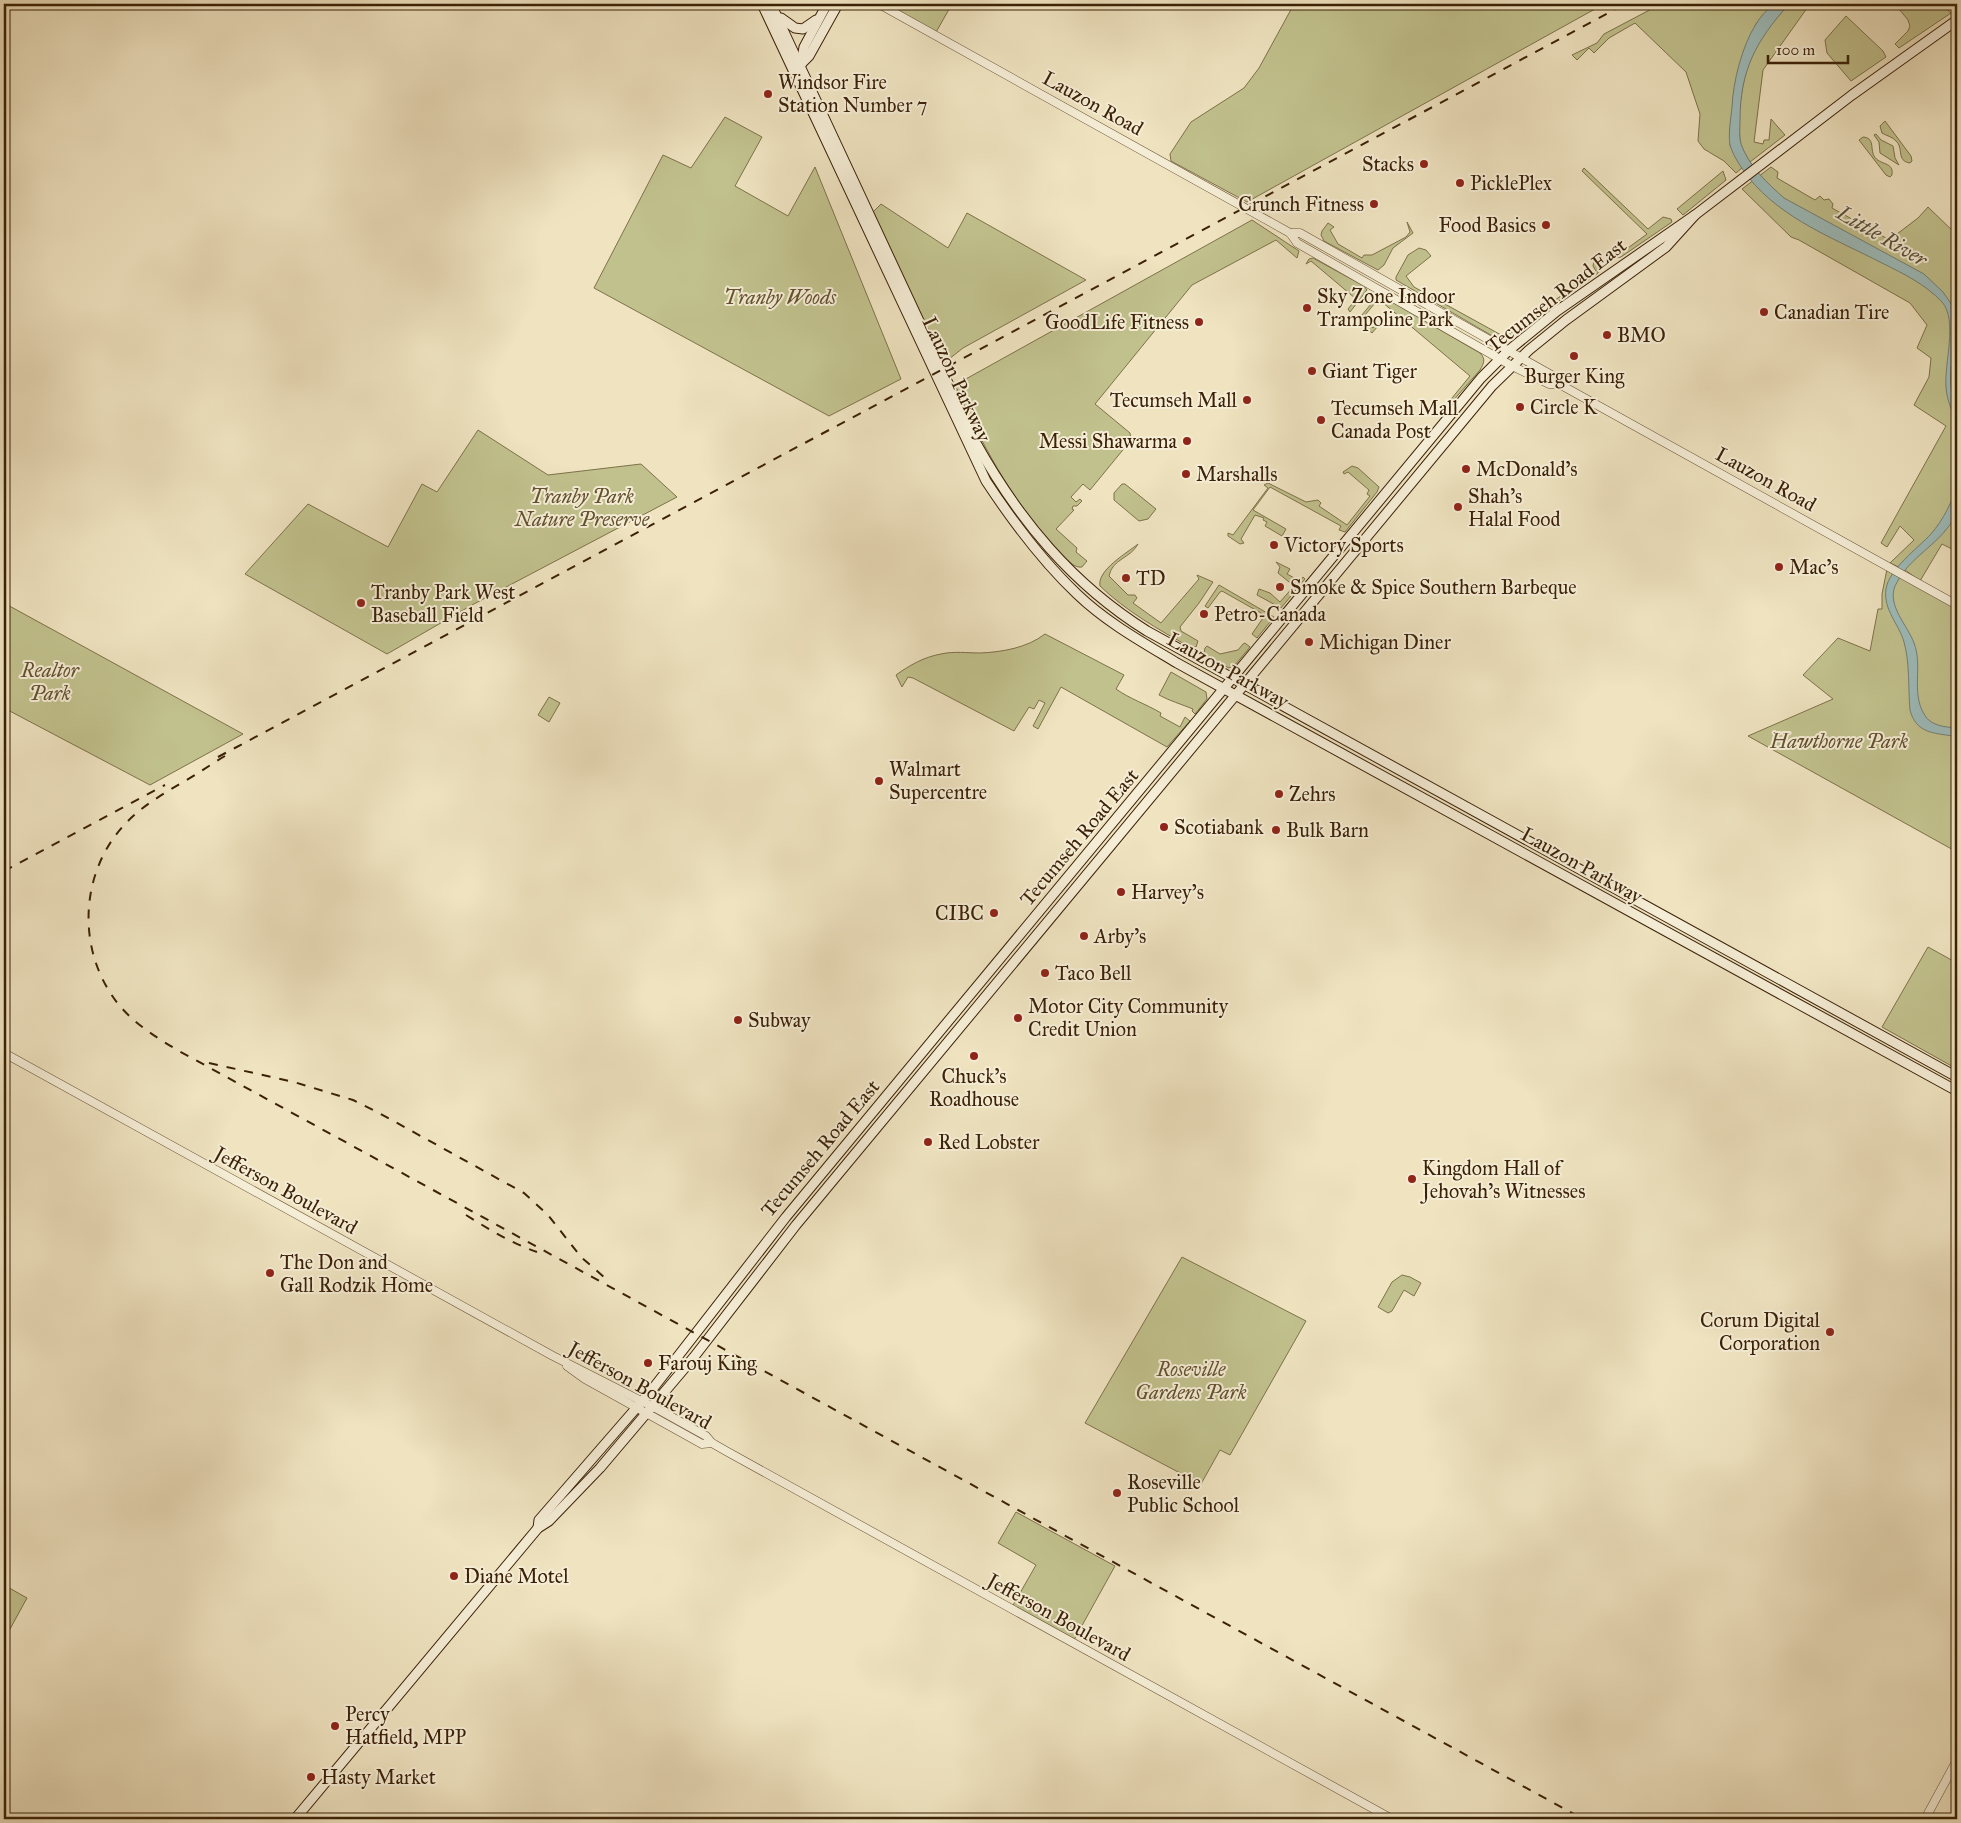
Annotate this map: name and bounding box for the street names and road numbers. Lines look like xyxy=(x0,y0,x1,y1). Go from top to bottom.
street label: Lauzon Road xyxy=(1039,66,1147,140)
street label: Tecumseh Road East xyxy=(1481,233,1631,357)
street label: Lauzon Parkway xyxy=(918,313,997,446)
street label: Lauzon Road xyxy=(1712,442,1820,516)
street label: Lauzon Parkway xyxy=(1163,627,1294,714)
street label: Tecumseh Road East xyxy=(1015,764,1143,910)
street label: Lauzon Parkway xyxy=(1517,822,1648,909)
street label: Tecumseh Road East xyxy=(756,1075,884,1221)
street label: Jefferson Boulevard xyxy=(208,1140,362,1240)
street label: Jefferson Boulevard xyxy=(562,1335,716,1435)
street label: Jefferson Boulevard xyxy=(981,1567,1135,1667)

